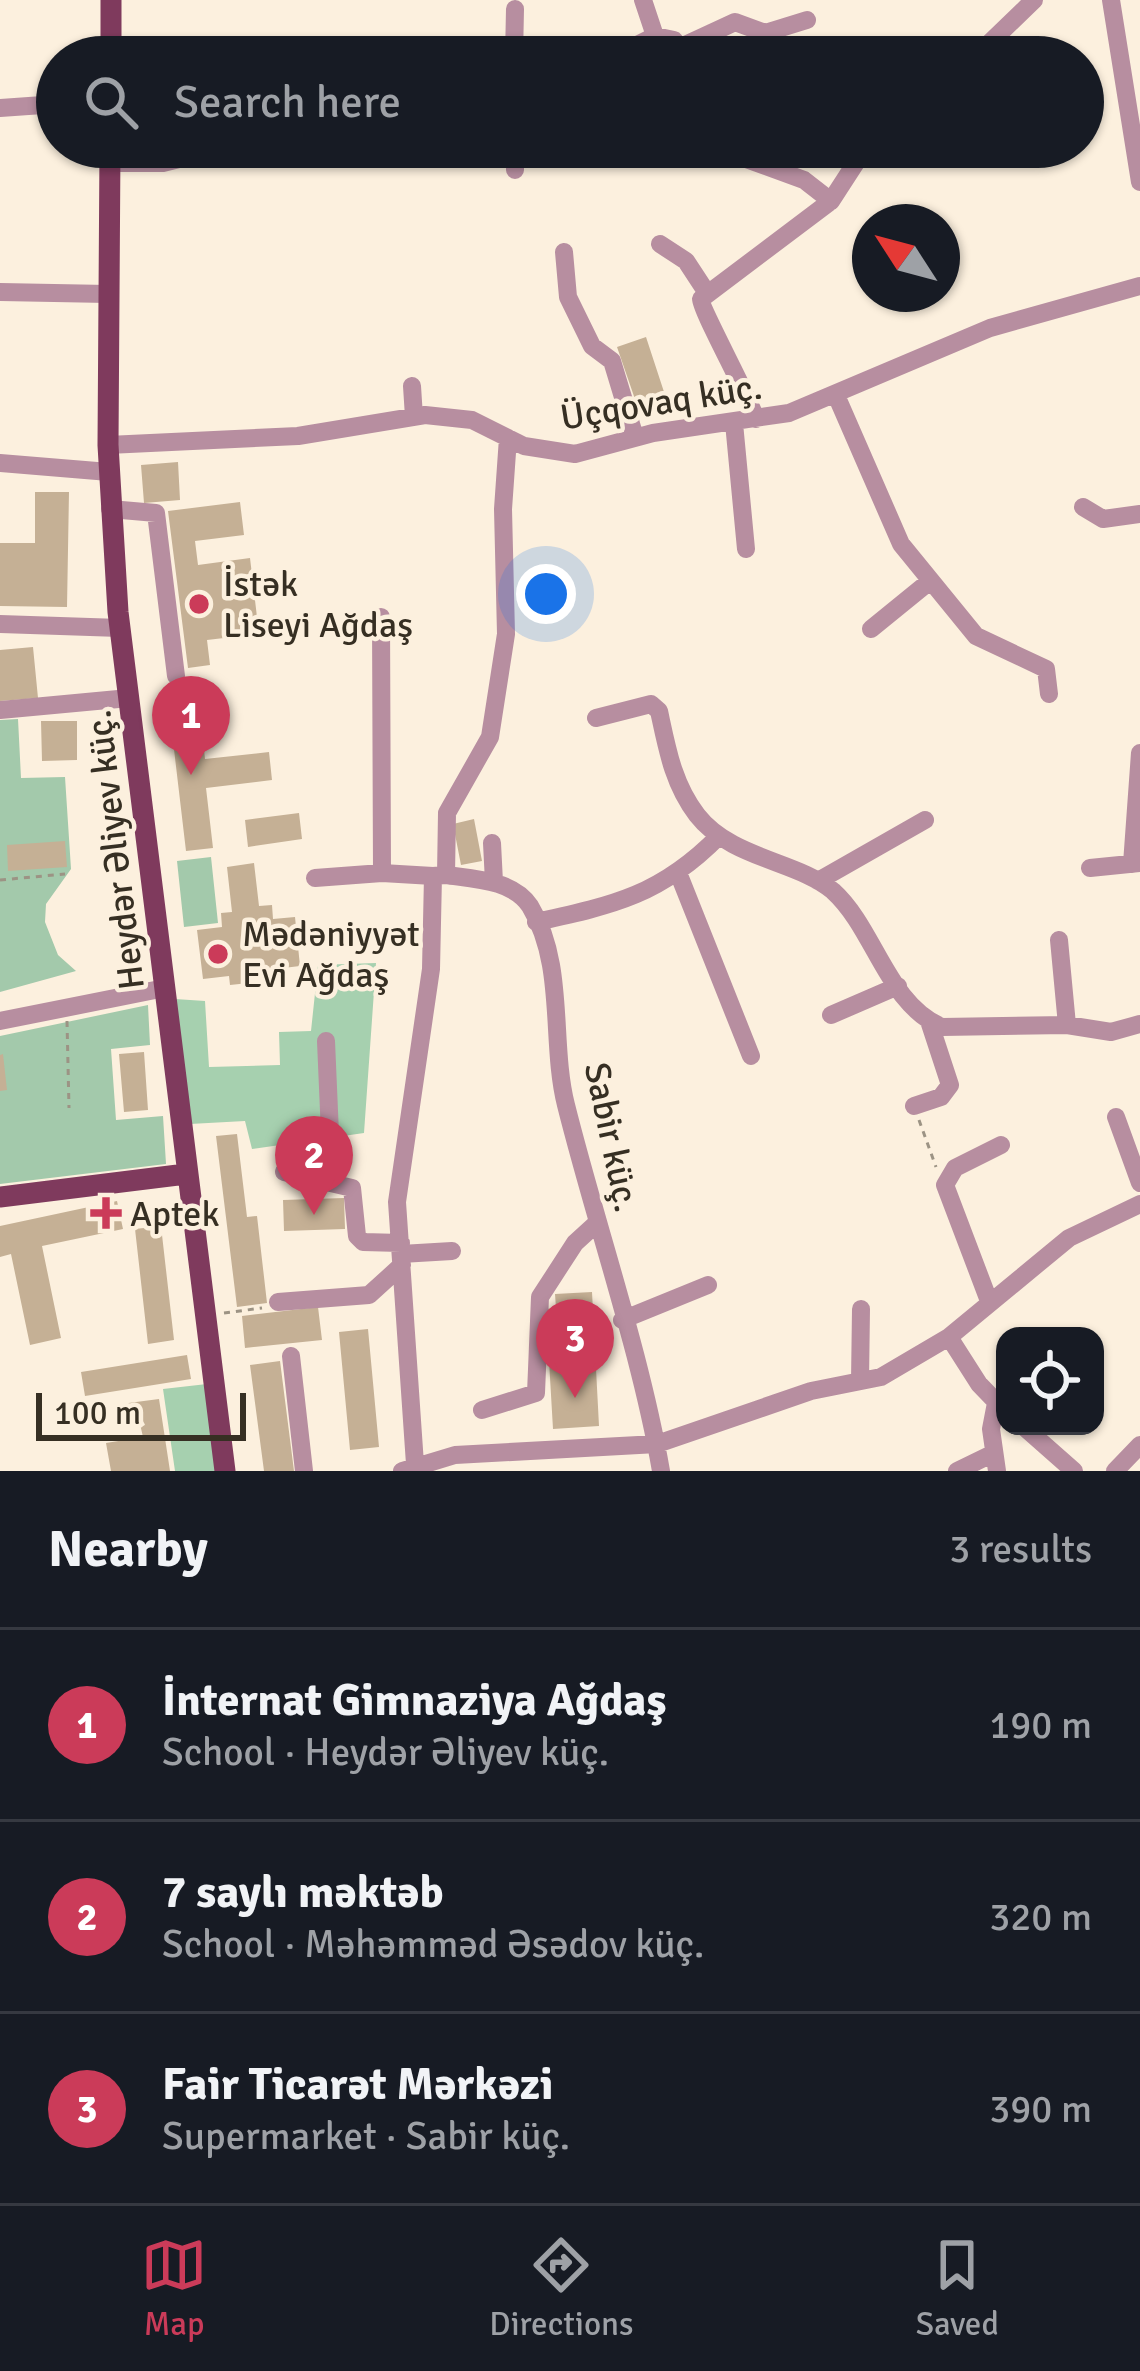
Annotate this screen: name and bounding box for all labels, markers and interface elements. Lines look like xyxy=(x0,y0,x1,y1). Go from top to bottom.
search box xyxy=(36,36,1104,168)
icon: search xyxy=(78,69,144,135)
text: Search here xyxy=(174,75,401,130)
north arrow xyxy=(852,204,960,312)
street label: Üçqovaq küç. xyxy=(557,364,765,441)
place label: İstək Liseyi Ağdaş xyxy=(223,562,413,648)
your location xyxy=(516,564,576,624)
marker: İstək Liseyi Ağdaş xyxy=(186,591,212,617)
pin: 1 xyxy=(152,676,230,775)
street label: Heydər Əliyev küç. xyxy=(76,708,155,992)
place label: Mədəniyyət Evi Ağdaş xyxy=(242,912,420,998)
marker: Mədəniyyət Evi Ağdaş xyxy=(205,941,231,967)
street label: Sabir küç. xyxy=(574,1058,649,1216)
pin: 2 xyxy=(275,1116,353,1215)
place label: Aptek xyxy=(130,1192,219,1237)
marker: Aptek xyxy=(93,1200,119,1226)
pin: 3 xyxy=(536,1299,614,1398)
map controls xyxy=(996,1327,1104,1435)
button: locate xyxy=(996,1327,1104,1435)
scale bar xyxy=(36,1387,246,1440)
text: 100 m xyxy=(54,1393,141,1434)
text: Nearby xyxy=(48,1518,208,1581)
text: 3 results xyxy=(949,1525,1092,1573)
text: İnternat Gimnaziya Ağdaş xyxy=(162,1673,666,1728)
text: 1 xyxy=(76,1701,98,1749)
text: 190 m xyxy=(989,1701,1092,1749)
text: School · Heydər Əliyev küç. xyxy=(162,1728,609,1776)
text: 7 saylı məktəb xyxy=(162,1865,443,1920)
text: 2 xyxy=(76,1893,98,1941)
text: 320 m xyxy=(989,1893,1092,1941)
text: School · Məhəmməd Əsədov küç. xyxy=(162,1920,704,1968)
text: Fair Ticarət Mərkəzi xyxy=(162,2057,553,2112)
text: 3 xyxy=(76,2085,98,2133)
text: 390 m xyxy=(989,2085,1092,2133)
text: Supermarket · Sabir küç. xyxy=(162,2112,570,2160)
tab: Map xyxy=(141,2232,207,2345)
tab: Directions xyxy=(489,2232,634,2345)
tab: Saved xyxy=(916,2232,999,2345)

